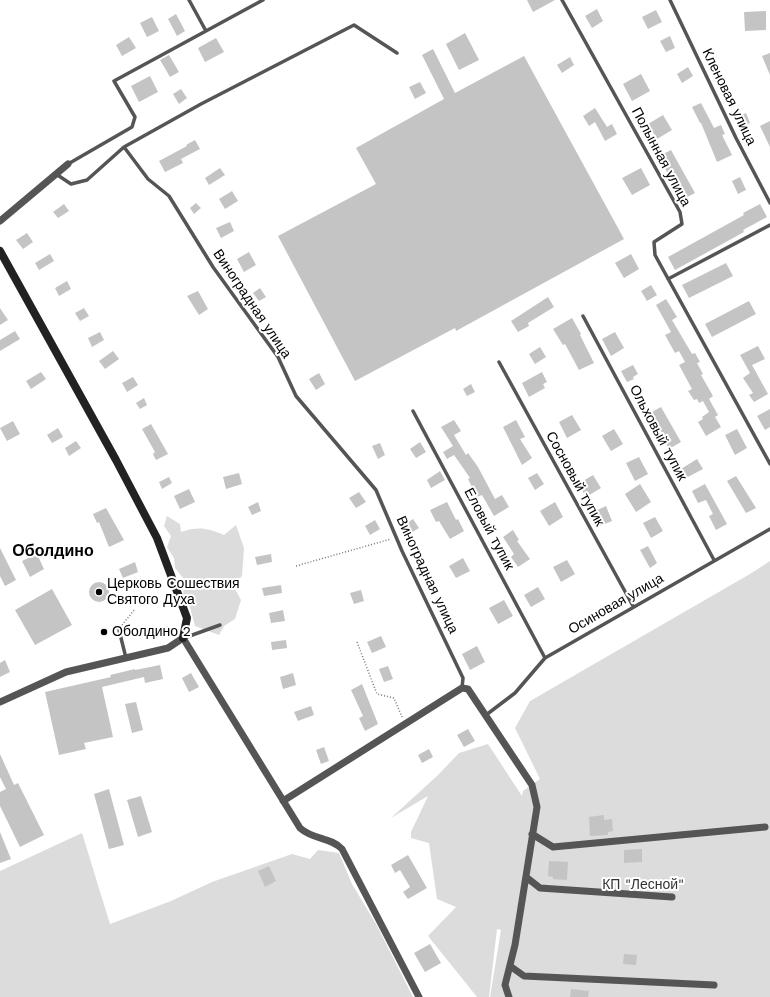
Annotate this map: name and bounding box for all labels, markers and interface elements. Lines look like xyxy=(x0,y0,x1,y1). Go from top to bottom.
street label: Кленовая улица xyxy=(698,46,760,148)
street label: Полынная улица xyxy=(628,105,694,209)
street label: Виноградная улица xyxy=(209,246,295,362)
street label: Ольховый тупик xyxy=(626,382,690,484)
street label: Сосновый тупик xyxy=(542,429,608,529)
street label: Еловый тупик xyxy=(460,485,518,573)
street label: Виноградная улица xyxy=(392,513,462,637)
district label: Оболдино xyxy=(12,541,94,561)
street label: Осиновая улица xyxy=(565,570,667,638)
place label: Церковь Сошествия Святого Духа xyxy=(107,576,240,608)
marker: Церковь Сошествия Святого Духа xyxy=(94,587,104,597)
place label: Оболдино 2 xyxy=(112,624,191,640)
marker: Оболдино 2 xyxy=(99,627,109,637)
park label: КП "Лесной" xyxy=(602,877,684,893)

